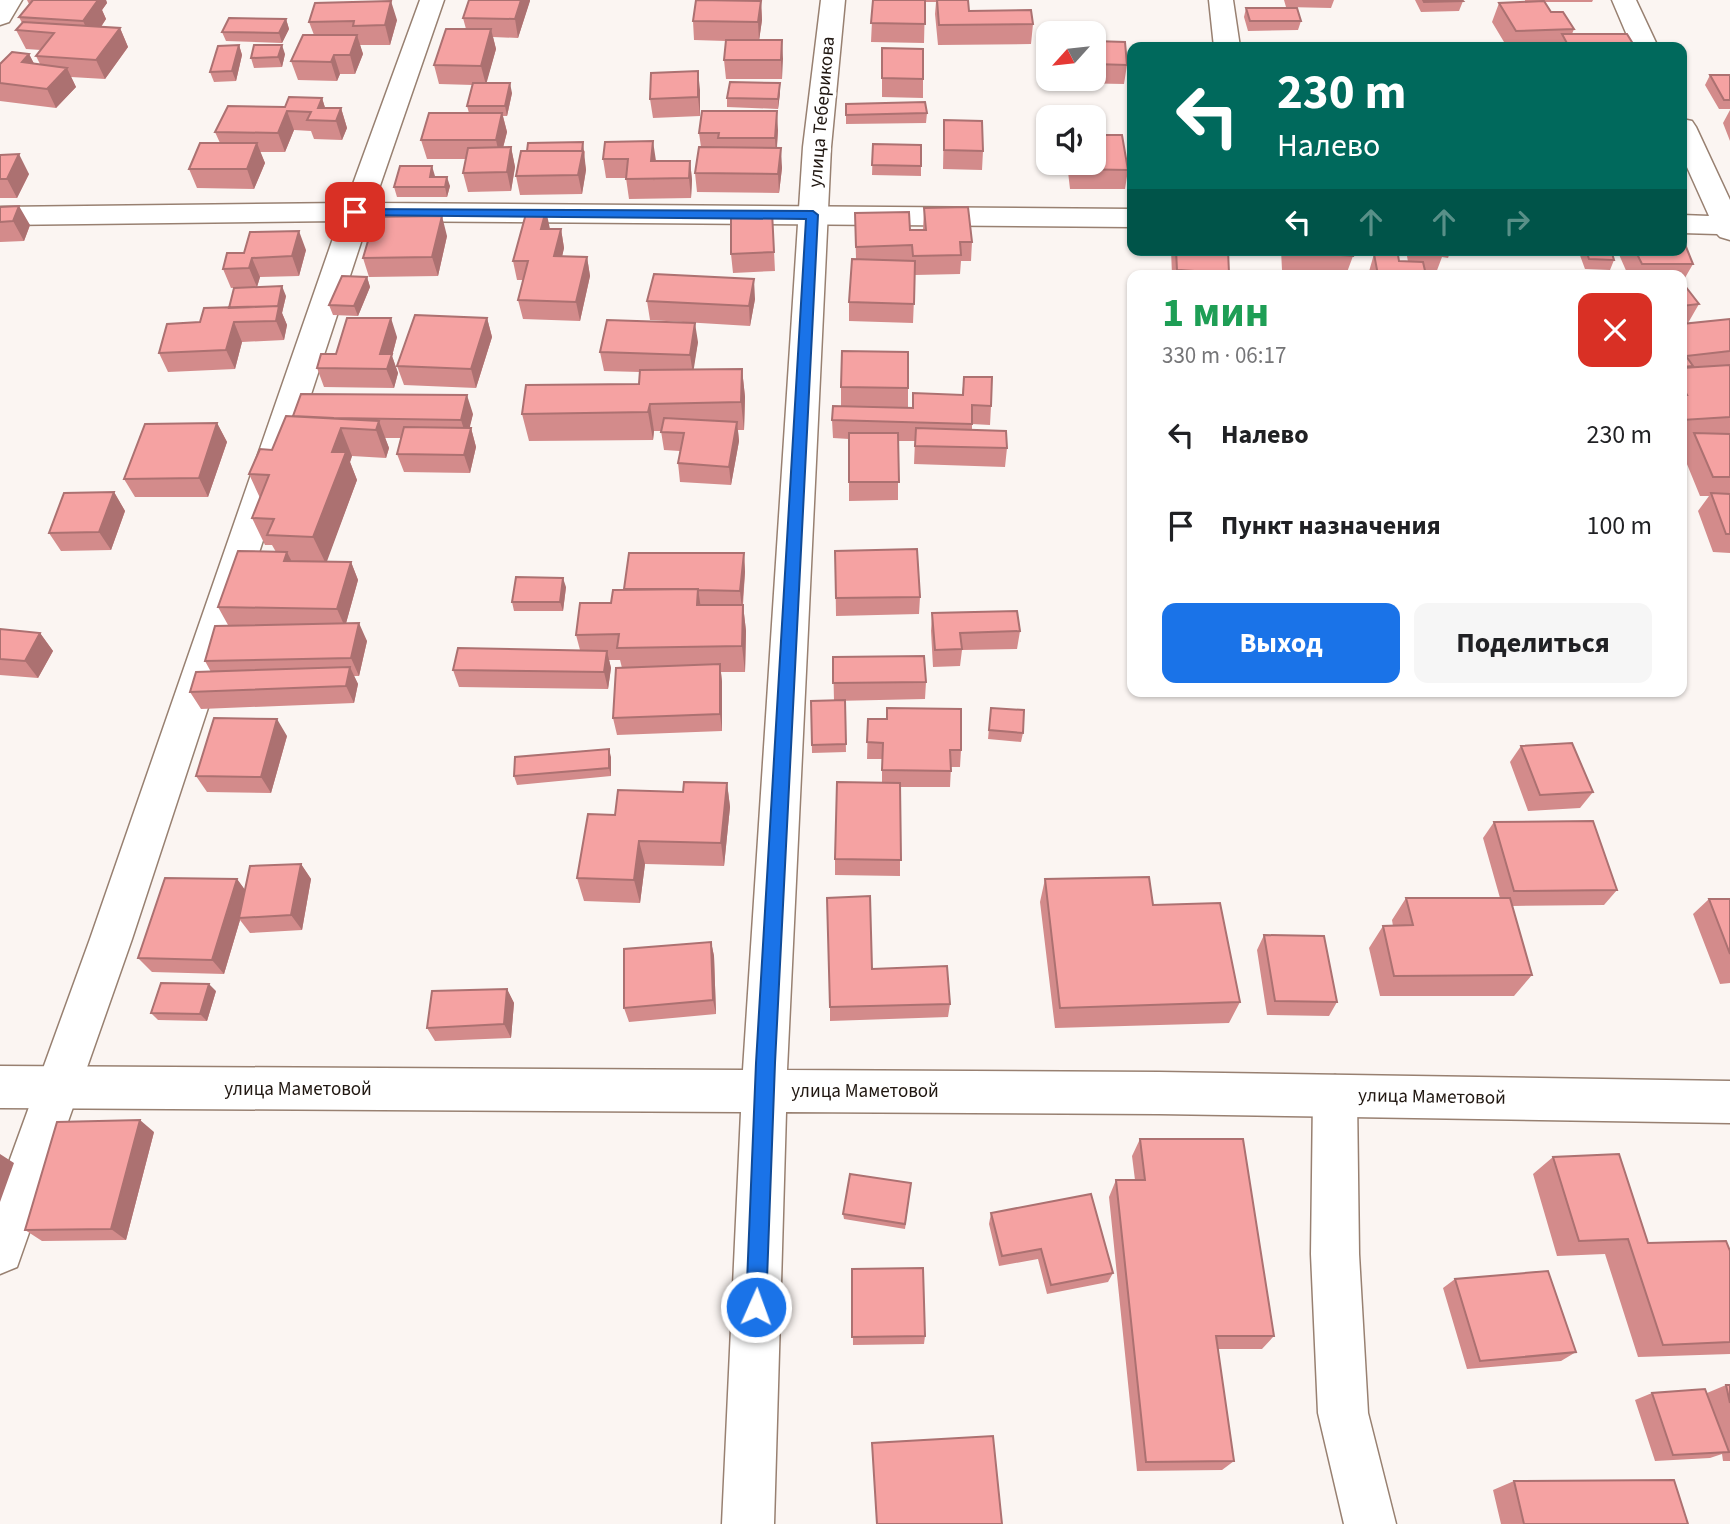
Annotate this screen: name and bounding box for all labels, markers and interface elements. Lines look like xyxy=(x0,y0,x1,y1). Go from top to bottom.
north arrow xyxy=(1036,21,1106,91)
map controls xyxy=(1036,21,1106,175)
street label: улица Теберикова xyxy=(802,35,842,189)
text: 230 m xyxy=(1277,58,1406,128)
icon: left xyxy=(1162,70,1253,161)
button: sound xyxy=(1036,105,1106,175)
text: Налево xyxy=(1277,123,1380,169)
pin xyxy=(325,182,385,242)
icon: arrive xyxy=(336,193,374,231)
icon: left xyxy=(1279,203,1317,241)
icon: ahead xyxy=(1352,203,1390,241)
icon: ahead xyxy=(1425,203,1463,241)
icon: right xyxy=(1498,203,1536,241)
text: 1 мин xyxy=(1162,283,1269,343)
button: close xyxy=(1578,293,1652,367)
text: 330 m · 06:17 xyxy=(1162,339,1286,372)
icon: left xyxy=(1162,416,1200,454)
text: Налево xyxy=(1221,416,1309,453)
text: 230 m xyxy=(1586,416,1652,453)
icon: arrive xyxy=(1162,507,1200,545)
text: Пункт назначения xyxy=(1221,507,1441,544)
text: 100 m xyxy=(1586,507,1652,544)
button: Выход xyxy=(1162,603,1400,683)
button: Поделиться xyxy=(1414,603,1652,683)
street label: улица Маметовой xyxy=(224,1076,372,1103)
street label: улица Маметовой xyxy=(791,1078,939,1105)
street label: улица Маметовой xyxy=(1358,1082,1506,1112)
position arrow xyxy=(719,1270,793,1344)

